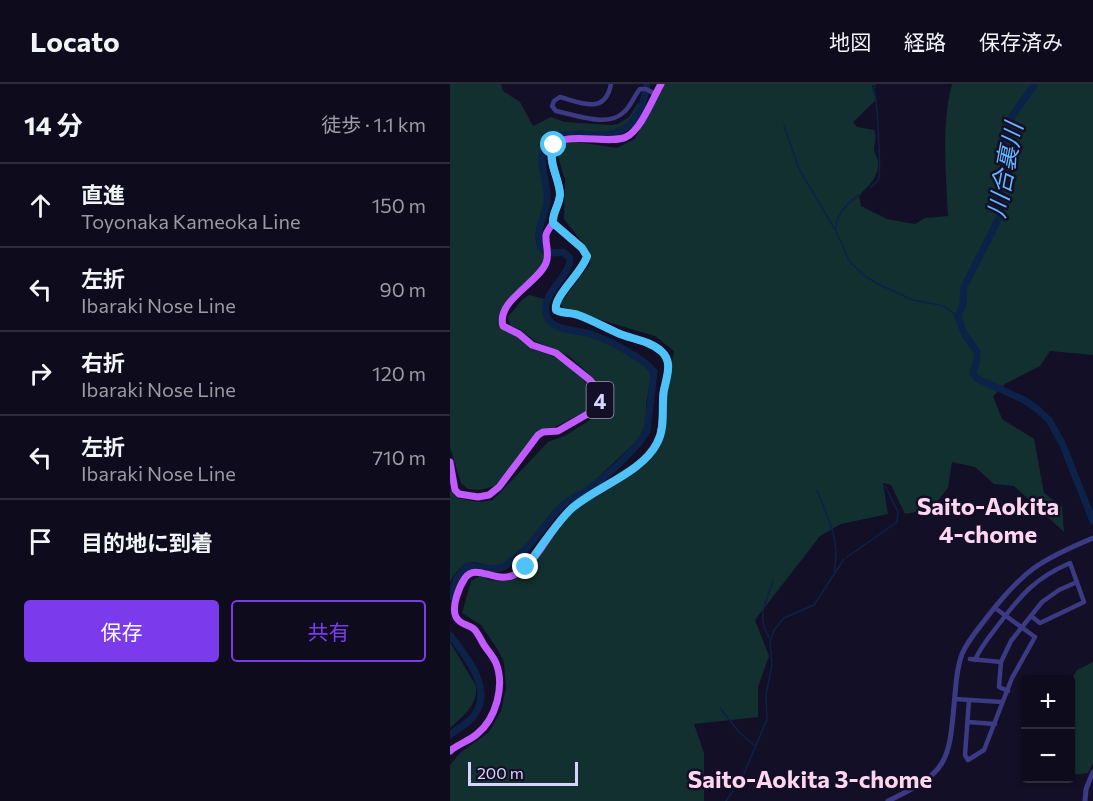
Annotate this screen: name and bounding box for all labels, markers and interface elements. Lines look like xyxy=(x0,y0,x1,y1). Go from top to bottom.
text: Locato xyxy=(30,24,120,58)
text: 地図 xyxy=(829,29,871,54)
text: 経路 xyxy=(904,29,946,54)
text: 保存済み xyxy=(979,29,1063,54)
text: 14 分 xyxy=(24,109,83,140)
text: 徒歩 · 1.1 km xyxy=(321,112,426,136)
water label: 川合裏川 xyxy=(981,117,1028,220)
route start xyxy=(540,131,566,157)
text: 直進 xyxy=(81,181,125,208)
icon: ahead xyxy=(24,189,57,222)
text: 150 m xyxy=(372,193,426,217)
text: Toyonaka Kameoka Line xyxy=(81,209,300,233)
text: 左折 xyxy=(81,265,125,292)
icon: left xyxy=(24,273,57,306)
text: 90 m xyxy=(380,277,426,301)
text: Ibaraki Nose Line xyxy=(81,293,236,317)
text: 右折 xyxy=(81,349,125,376)
icon: right xyxy=(24,357,57,390)
text: 120 m xyxy=(372,361,426,385)
text: Ibaraki Nose Line xyxy=(81,377,236,401)
road number: 4 xyxy=(586,382,614,418)
text: 左折 xyxy=(81,433,125,460)
icon: left xyxy=(24,441,57,474)
text: 710 m xyxy=(373,445,426,469)
text: Ibaraki Nose Line xyxy=(81,461,236,485)
district label: Saito-Aokita 4-chome xyxy=(917,491,1059,548)
icon: arrive xyxy=(24,525,57,558)
text: 目的地に到着 xyxy=(81,529,213,556)
route end xyxy=(512,553,538,579)
button: 保存 xyxy=(24,600,219,662)
button: 共有 xyxy=(231,600,426,662)
map controls xyxy=(1021,675,1075,783)
button: + xyxy=(1021,675,1075,729)
button: − xyxy=(1021,729,1075,783)
scale bar xyxy=(468,759,578,786)
text: 200 m xyxy=(477,763,524,782)
district label: Saito-Aokita 3-chome xyxy=(688,764,932,793)

